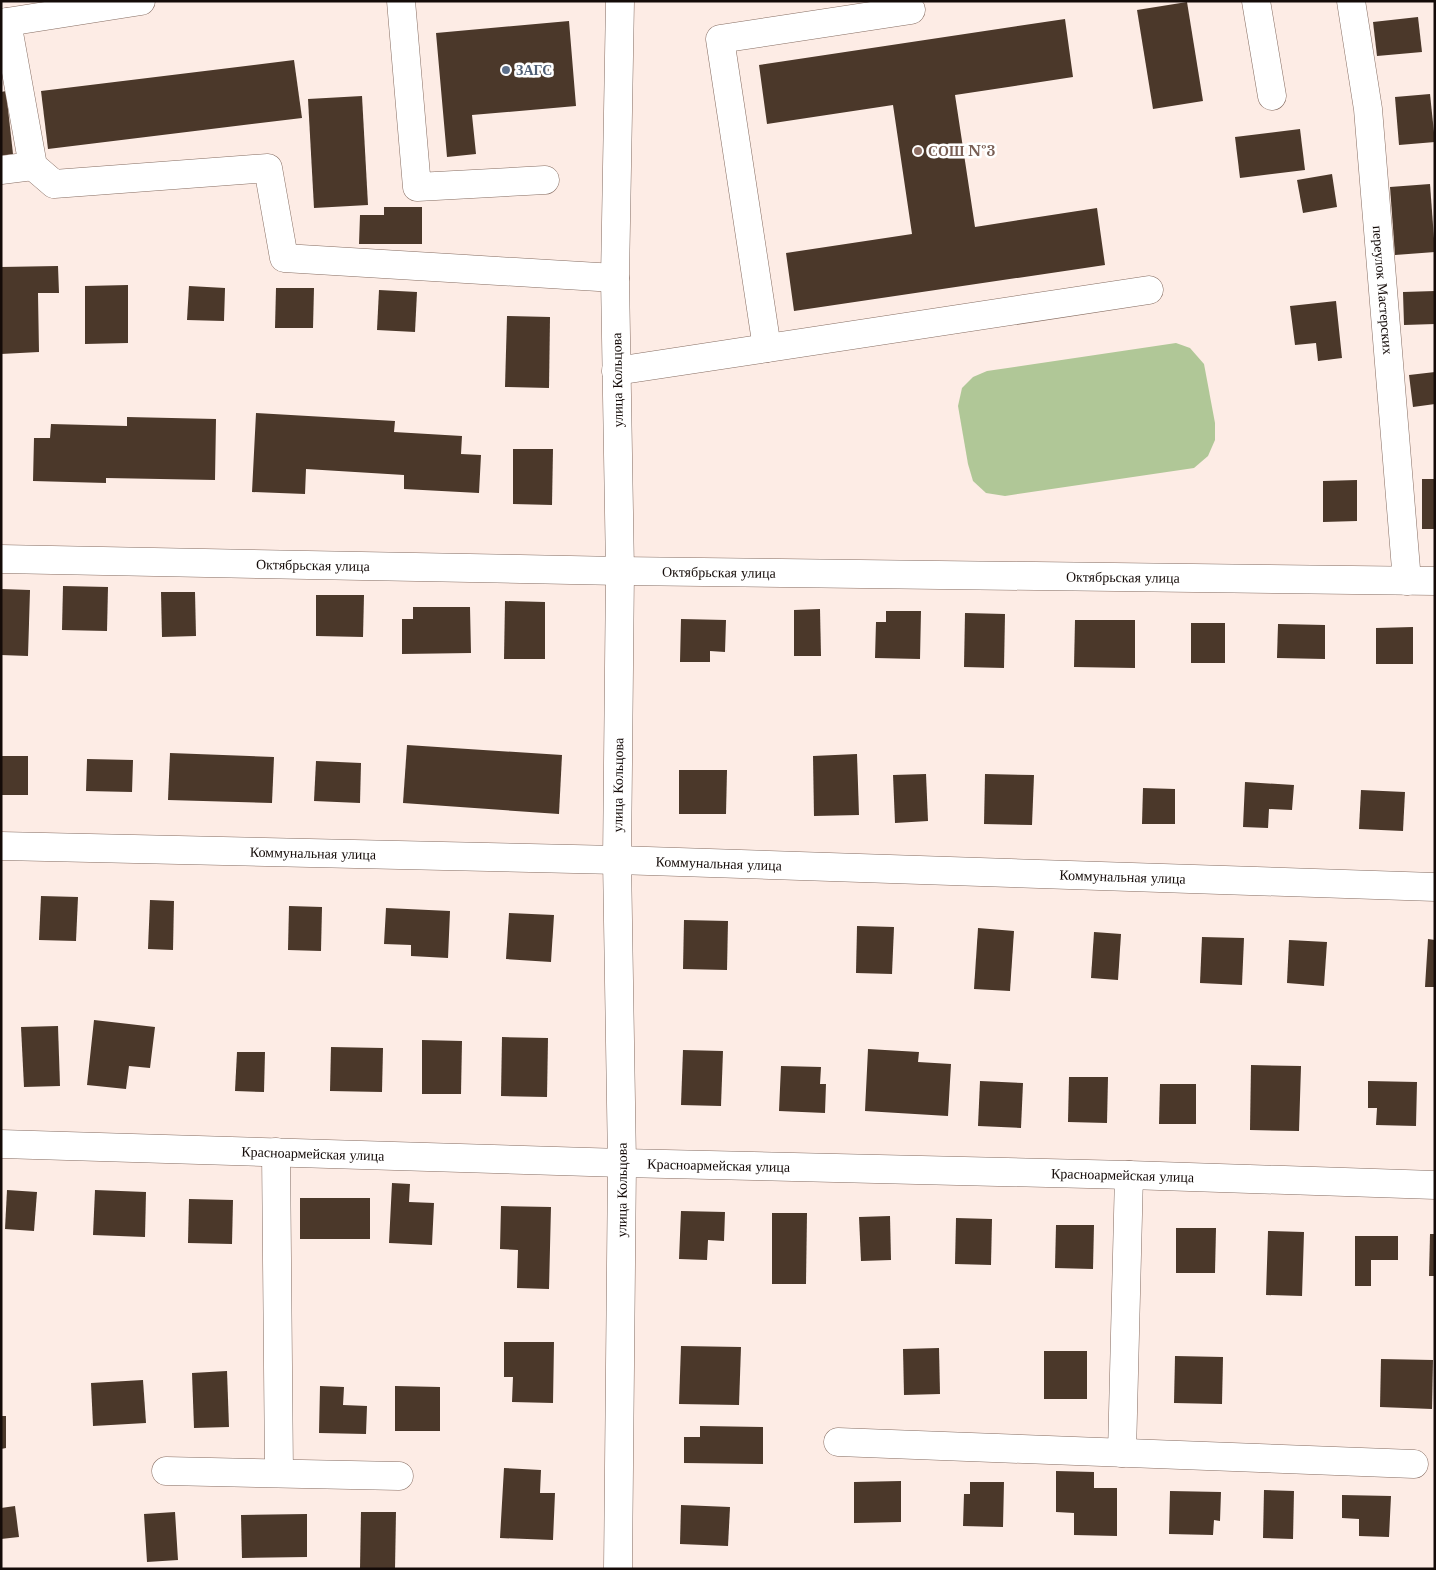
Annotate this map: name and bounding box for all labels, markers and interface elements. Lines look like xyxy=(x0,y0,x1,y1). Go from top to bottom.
place label: ЗАГС xyxy=(516,61,552,79)
marker: ЗАГС xyxy=(500,64,512,76)
place label: СОШ №3 xyxy=(928,142,996,160)
marker: СОШ №3 xyxy=(912,145,924,157)
street label: переулок Мастерских xyxy=(1369,225,1397,355)
street label: улица Кольцова xyxy=(607,332,627,427)
street label: Октябрьская улица xyxy=(256,555,371,575)
street label: Октябрьская улица xyxy=(662,563,777,582)
street label: Октябрьская улица xyxy=(1066,567,1181,587)
street label: улица Кольцова xyxy=(608,737,627,832)
street label: Коммунальная улица xyxy=(250,843,377,864)
street label: Коммунальная улица xyxy=(655,852,783,874)
street label: Коммунальная улица xyxy=(1059,866,1187,888)
street label: Красноармейская улица xyxy=(241,1142,385,1165)
street label: улица Кольцова xyxy=(612,1142,631,1237)
street label: Красноармейская улица xyxy=(647,1155,791,1176)
street label: Красноармейская улица xyxy=(1051,1164,1195,1186)

